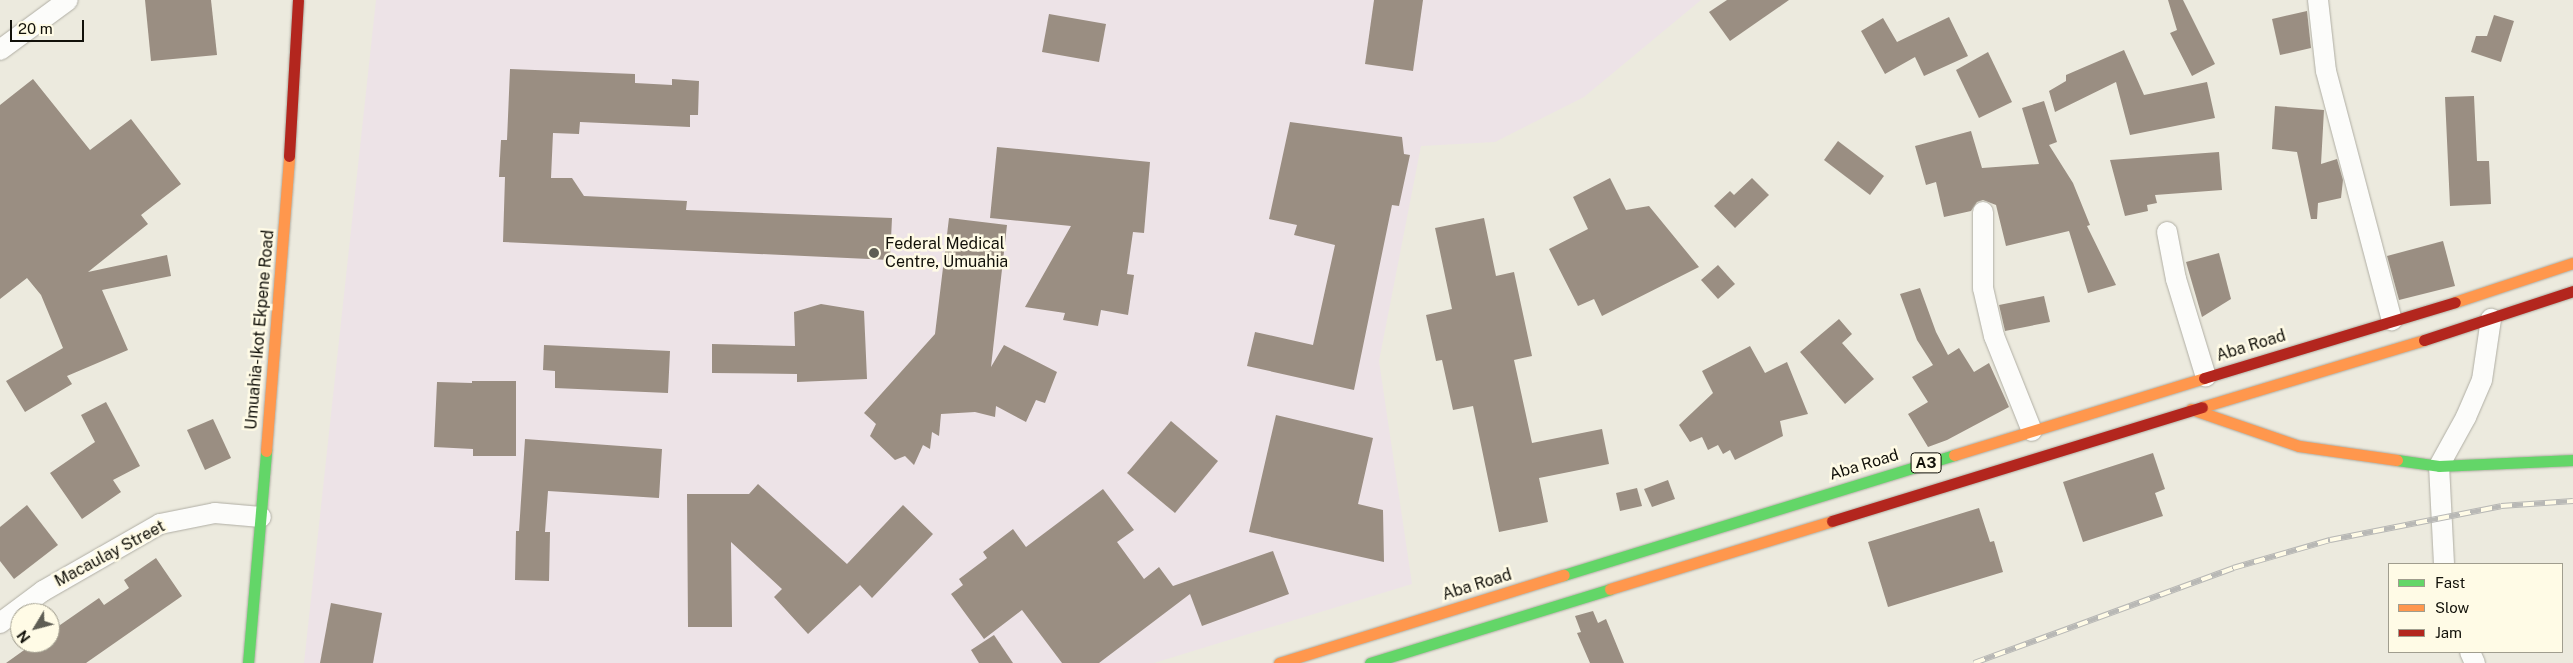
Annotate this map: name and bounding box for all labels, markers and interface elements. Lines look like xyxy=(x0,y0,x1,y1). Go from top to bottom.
scale bar xyxy=(12,10,86,42)
text: 20 m xyxy=(18,20,53,37)
street label: Umuahia-Ikot Ekpene Road xyxy=(242,229,278,431)
place label: Federal Medical Centre, Umuahia xyxy=(885,234,1008,272)
marker: Federal Medical Centre, Umuahia xyxy=(867,246,881,260)
street label: Aba Road xyxy=(2214,326,2288,366)
street label: Aba Road xyxy=(1827,445,1901,485)
road number: A3 xyxy=(1910,450,1942,476)
street label: Macaulay Street xyxy=(51,517,169,591)
legend xyxy=(2388,563,2563,653)
street label: Aba Road xyxy=(1440,565,1514,605)
text: Fast xyxy=(2435,574,2465,591)
text: Slow xyxy=(2435,599,2469,616)
north arrow xyxy=(10,603,60,653)
text: Jam xyxy=(2435,624,2462,641)
text: N xyxy=(14,627,34,646)

